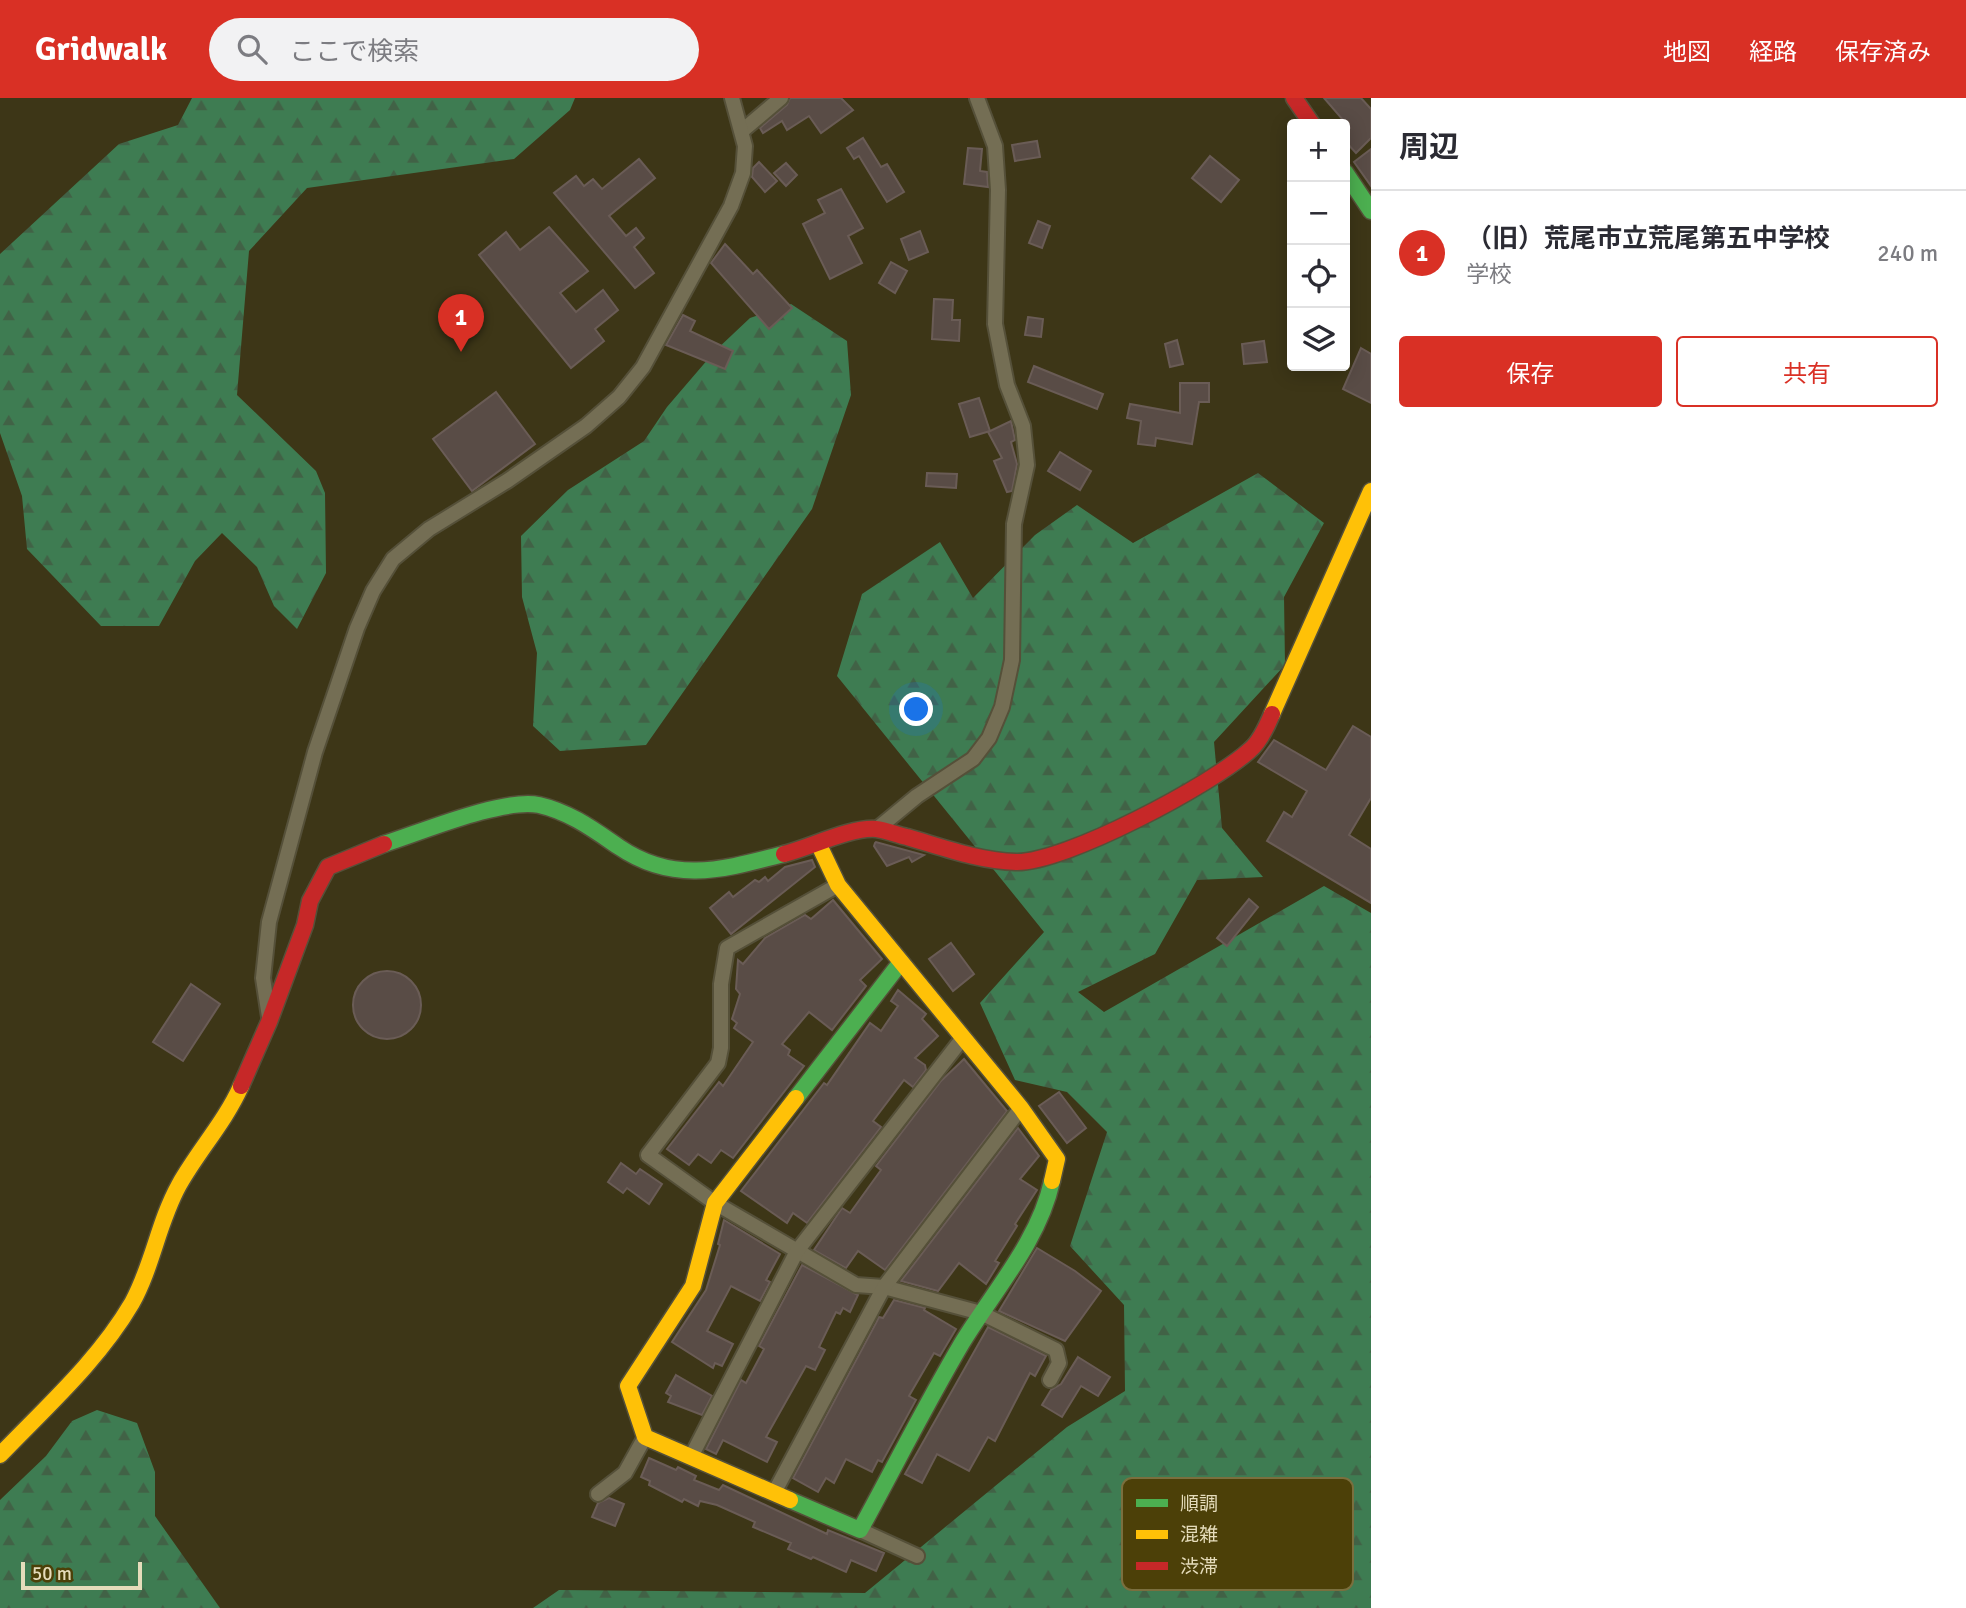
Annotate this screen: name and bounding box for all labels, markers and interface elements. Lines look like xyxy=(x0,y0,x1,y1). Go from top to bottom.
search box xyxy=(209,18,699,81)
text: Gridwalk xyxy=(35,29,167,70)
icon: search xyxy=(233,30,271,68)
text: ここで検索 xyxy=(289,36,419,68)
text: 地図 xyxy=(1663,37,1711,67)
text: 経路 xyxy=(1749,37,1797,67)
text: 保存済み xyxy=(1835,37,1931,67)
map controls xyxy=(1287,119,1350,371)
button: + xyxy=(1287,119,1350,182)
text: 周辺 xyxy=(1399,129,1459,166)
button: − xyxy=(1287,182,1350,245)
text: （旧）荒尾市立荒尾第五中学校 xyxy=(1466,223,1830,255)
text: 1 xyxy=(1416,239,1428,268)
text: 240 m xyxy=(1877,239,1938,268)
button: locate xyxy=(1287,245,1350,308)
text: 学校 xyxy=(1466,260,1512,289)
pin: 1 xyxy=(438,294,484,352)
button: layers xyxy=(1287,308,1350,371)
button: 保存 xyxy=(1399,336,1662,407)
button: 共有 xyxy=(1676,336,1938,407)
your location xyxy=(899,692,933,726)
legend xyxy=(1122,1478,1353,1590)
text: 順調 xyxy=(1180,1492,1218,1516)
text: 混雑 xyxy=(1180,1523,1218,1547)
text: 渋滞 xyxy=(1180,1555,1218,1579)
scale bar xyxy=(21,1559,142,1591)
text: 50 m xyxy=(32,1562,72,1586)

